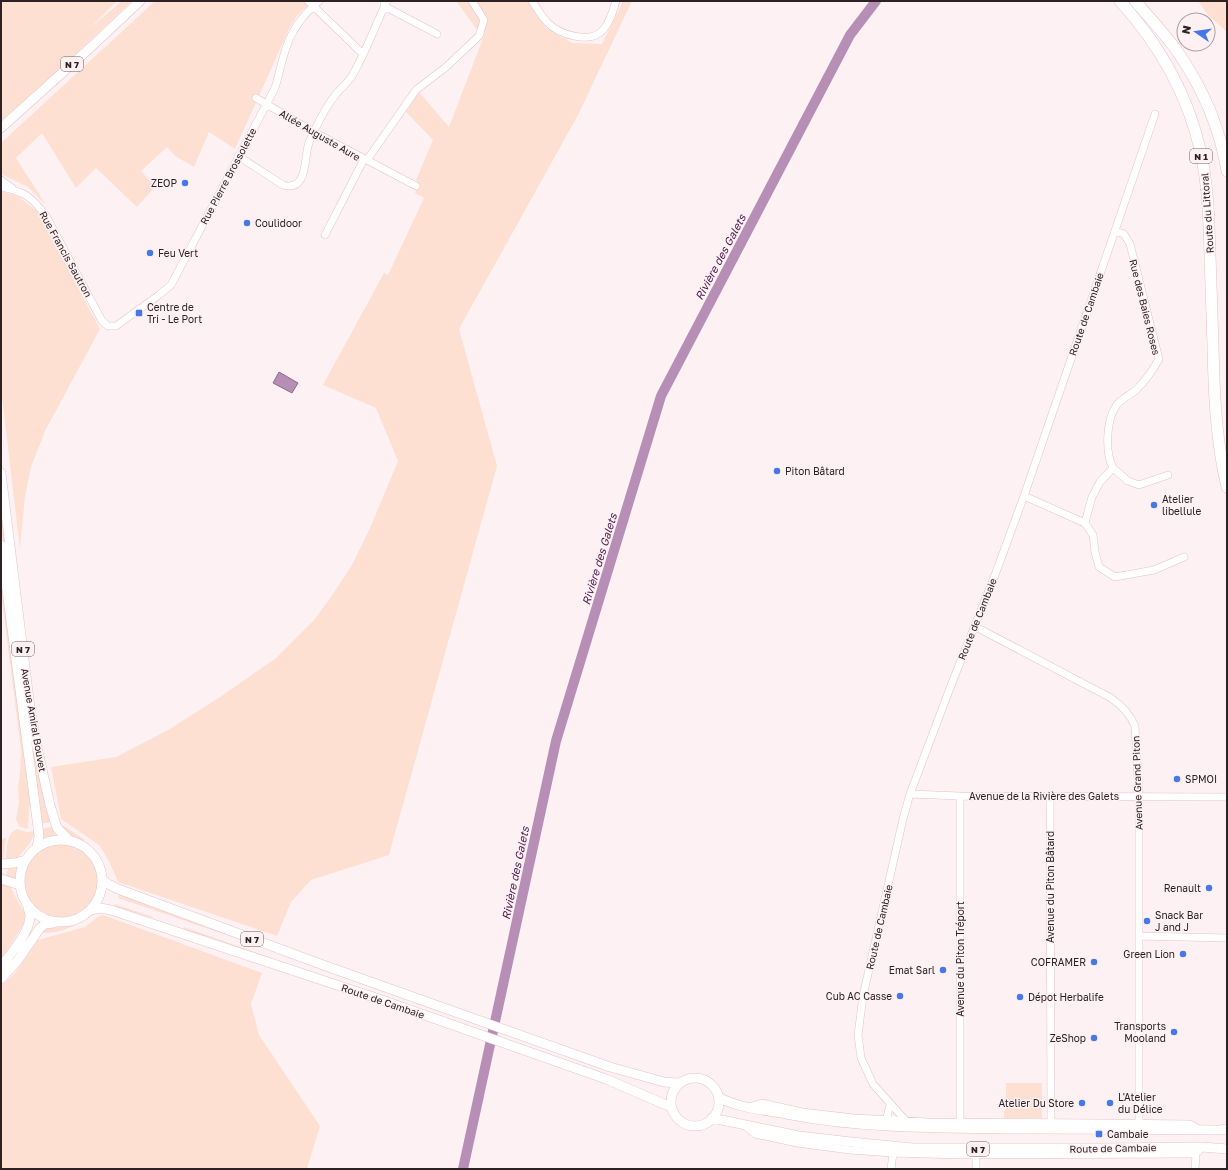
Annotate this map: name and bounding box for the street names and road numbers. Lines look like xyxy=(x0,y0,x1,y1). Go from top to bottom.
road number: N 7 xyxy=(61,57,83,71)
street label: Allée Auguste Aure xyxy=(277,107,363,163)
street label: Rue Pierre Brossolette xyxy=(197,125,259,226)
road number: N 1 xyxy=(1190,149,1212,163)
street label: Route du Littoral xyxy=(1198,172,1216,254)
street label: Rue Francis Sautron xyxy=(37,209,95,299)
street label: Rue des Baies Roses xyxy=(1127,258,1163,356)
street label: Route de Cambaie xyxy=(1066,271,1106,357)
street label: Route de Cambaie xyxy=(955,576,999,662)
road number: N 7 xyxy=(12,642,34,656)
street label: Avenue Amiral Bouvet xyxy=(19,667,49,773)
street label: Avenue Grand Piton xyxy=(1129,736,1145,830)
street label: Avenue de la Rivière des Galets xyxy=(969,790,1119,802)
street label: Avenue du Piton Bâtard xyxy=(1044,831,1056,943)
street label: Route de Cambaie xyxy=(863,883,895,971)
street label: Avenue du Piton Tréport xyxy=(954,901,966,1017)
road number: N 7 xyxy=(241,932,263,946)
street label: Route de Cambaie xyxy=(340,981,426,1021)
street label: Route de Cambaie xyxy=(1069,1141,1157,1155)
road number: N 7 xyxy=(967,1142,989,1156)

